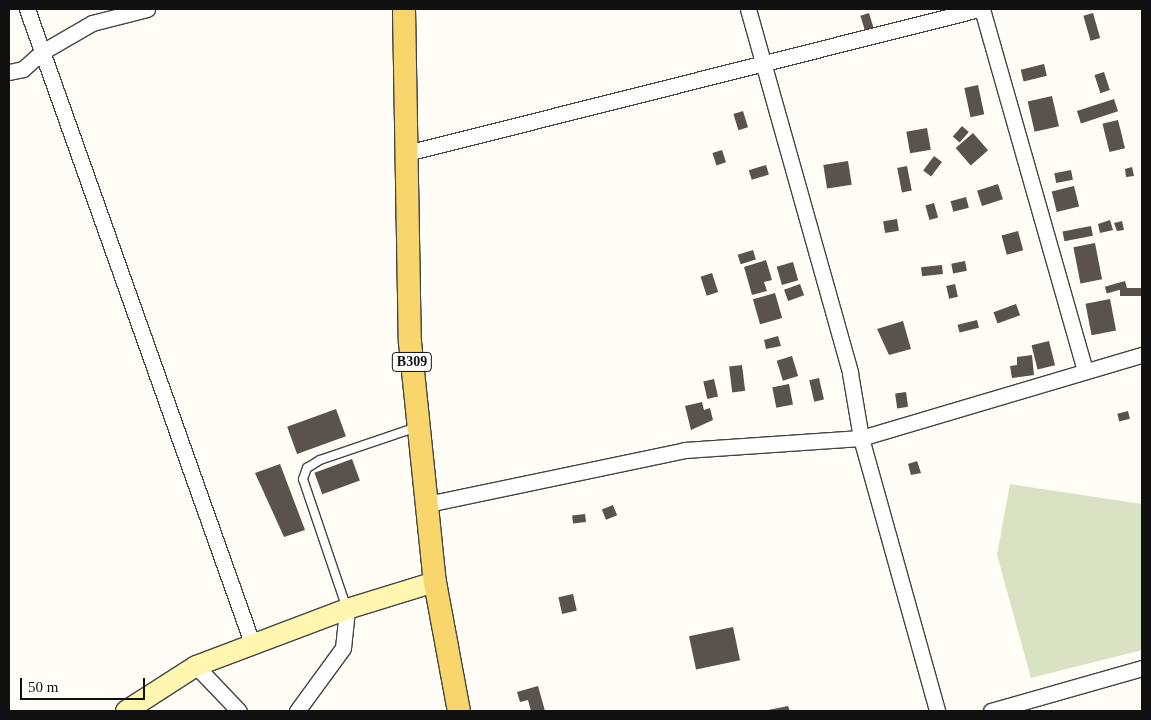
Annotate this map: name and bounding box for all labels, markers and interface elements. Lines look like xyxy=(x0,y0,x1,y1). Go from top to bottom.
road number: B309 xyxy=(391,351,433,374)
scale bar xyxy=(22,668,148,700)
text: 50 m xyxy=(28,679,58,695)

